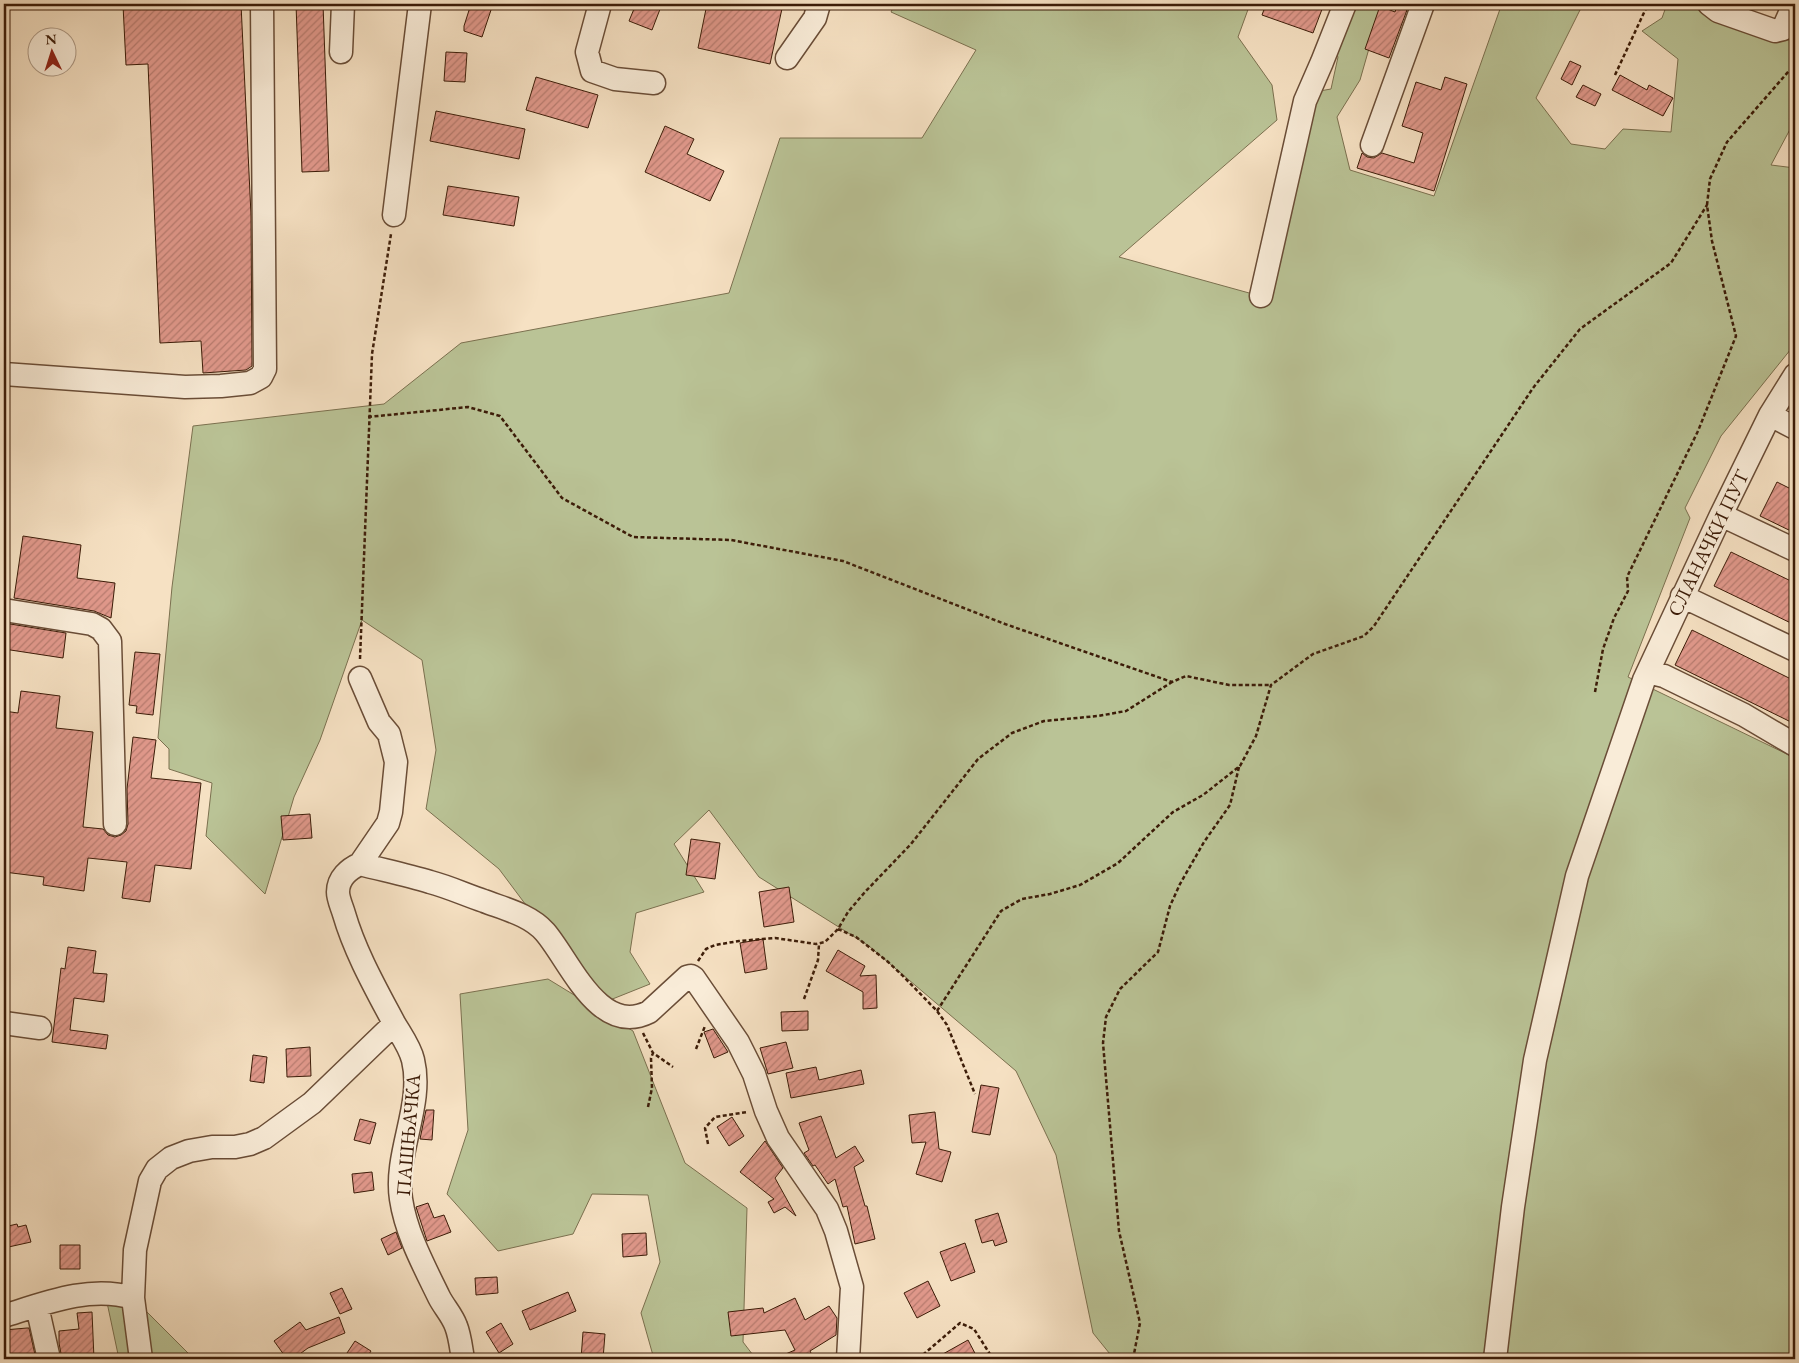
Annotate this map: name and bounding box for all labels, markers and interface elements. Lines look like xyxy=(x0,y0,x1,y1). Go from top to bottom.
north arrow xyxy=(28,28,78,78)
text: N xyxy=(45,30,58,48)
street label: СЛАНАЧКИ ПУТ xyxy=(1661,465,1755,621)
street label: ПАШЊАЧКА xyxy=(390,1073,426,1197)

